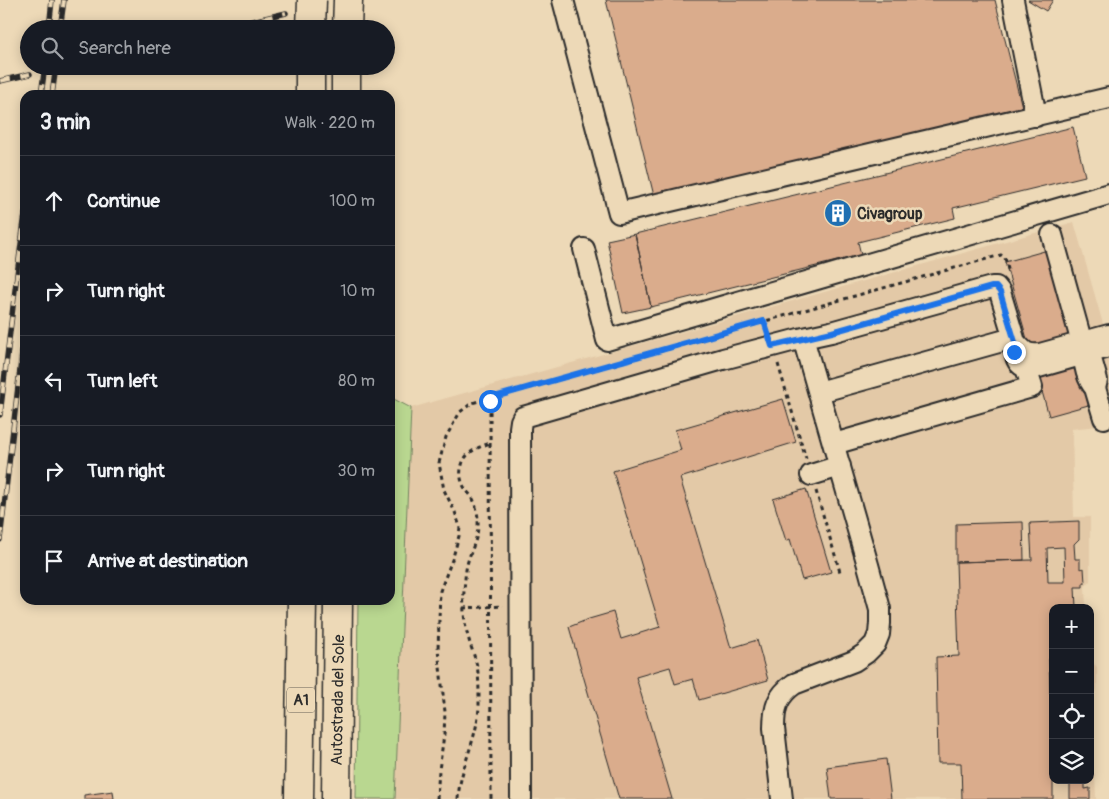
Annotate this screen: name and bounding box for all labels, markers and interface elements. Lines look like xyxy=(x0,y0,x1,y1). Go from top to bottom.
search box xyxy=(20,20,395,75)
icon: search xyxy=(38,34,66,62)
text: Search here xyxy=(78,36,171,60)
text: 3 min xyxy=(40,109,90,136)
text: Walk · 220 m xyxy=(285,113,375,133)
icon: ahead xyxy=(40,187,68,215)
text: Continue xyxy=(87,189,160,213)
text: 100 m xyxy=(329,191,375,211)
building icon: Civagroup xyxy=(823,198,853,228)
place label: Civagroup xyxy=(857,204,923,224)
icon: right xyxy=(40,277,68,305)
text: Turn right xyxy=(87,279,165,303)
text: 10 m xyxy=(340,281,375,301)
route end xyxy=(1003,341,1026,364)
icon: left xyxy=(40,367,68,395)
text: Turn left xyxy=(87,369,157,393)
text: 80 m xyxy=(338,371,375,391)
route start xyxy=(479,390,502,413)
icon: right xyxy=(40,457,68,485)
text: Turn right xyxy=(87,459,165,483)
text: 30 m xyxy=(337,461,375,481)
icon: arrive xyxy=(40,547,68,575)
text: Arrive at destination xyxy=(87,549,248,573)
map controls xyxy=(1049,604,1094,784)
button: + xyxy=(1049,604,1094,649)
street label: Autostrada del Sole xyxy=(327,634,349,766)
button: − xyxy=(1049,649,1094,694)
road number: A1 xyxy=(287,688,315,712)
button: locate xyxy=(1049,694,1094,739)
button: layers xyxy=(1049,739,1094,784)

